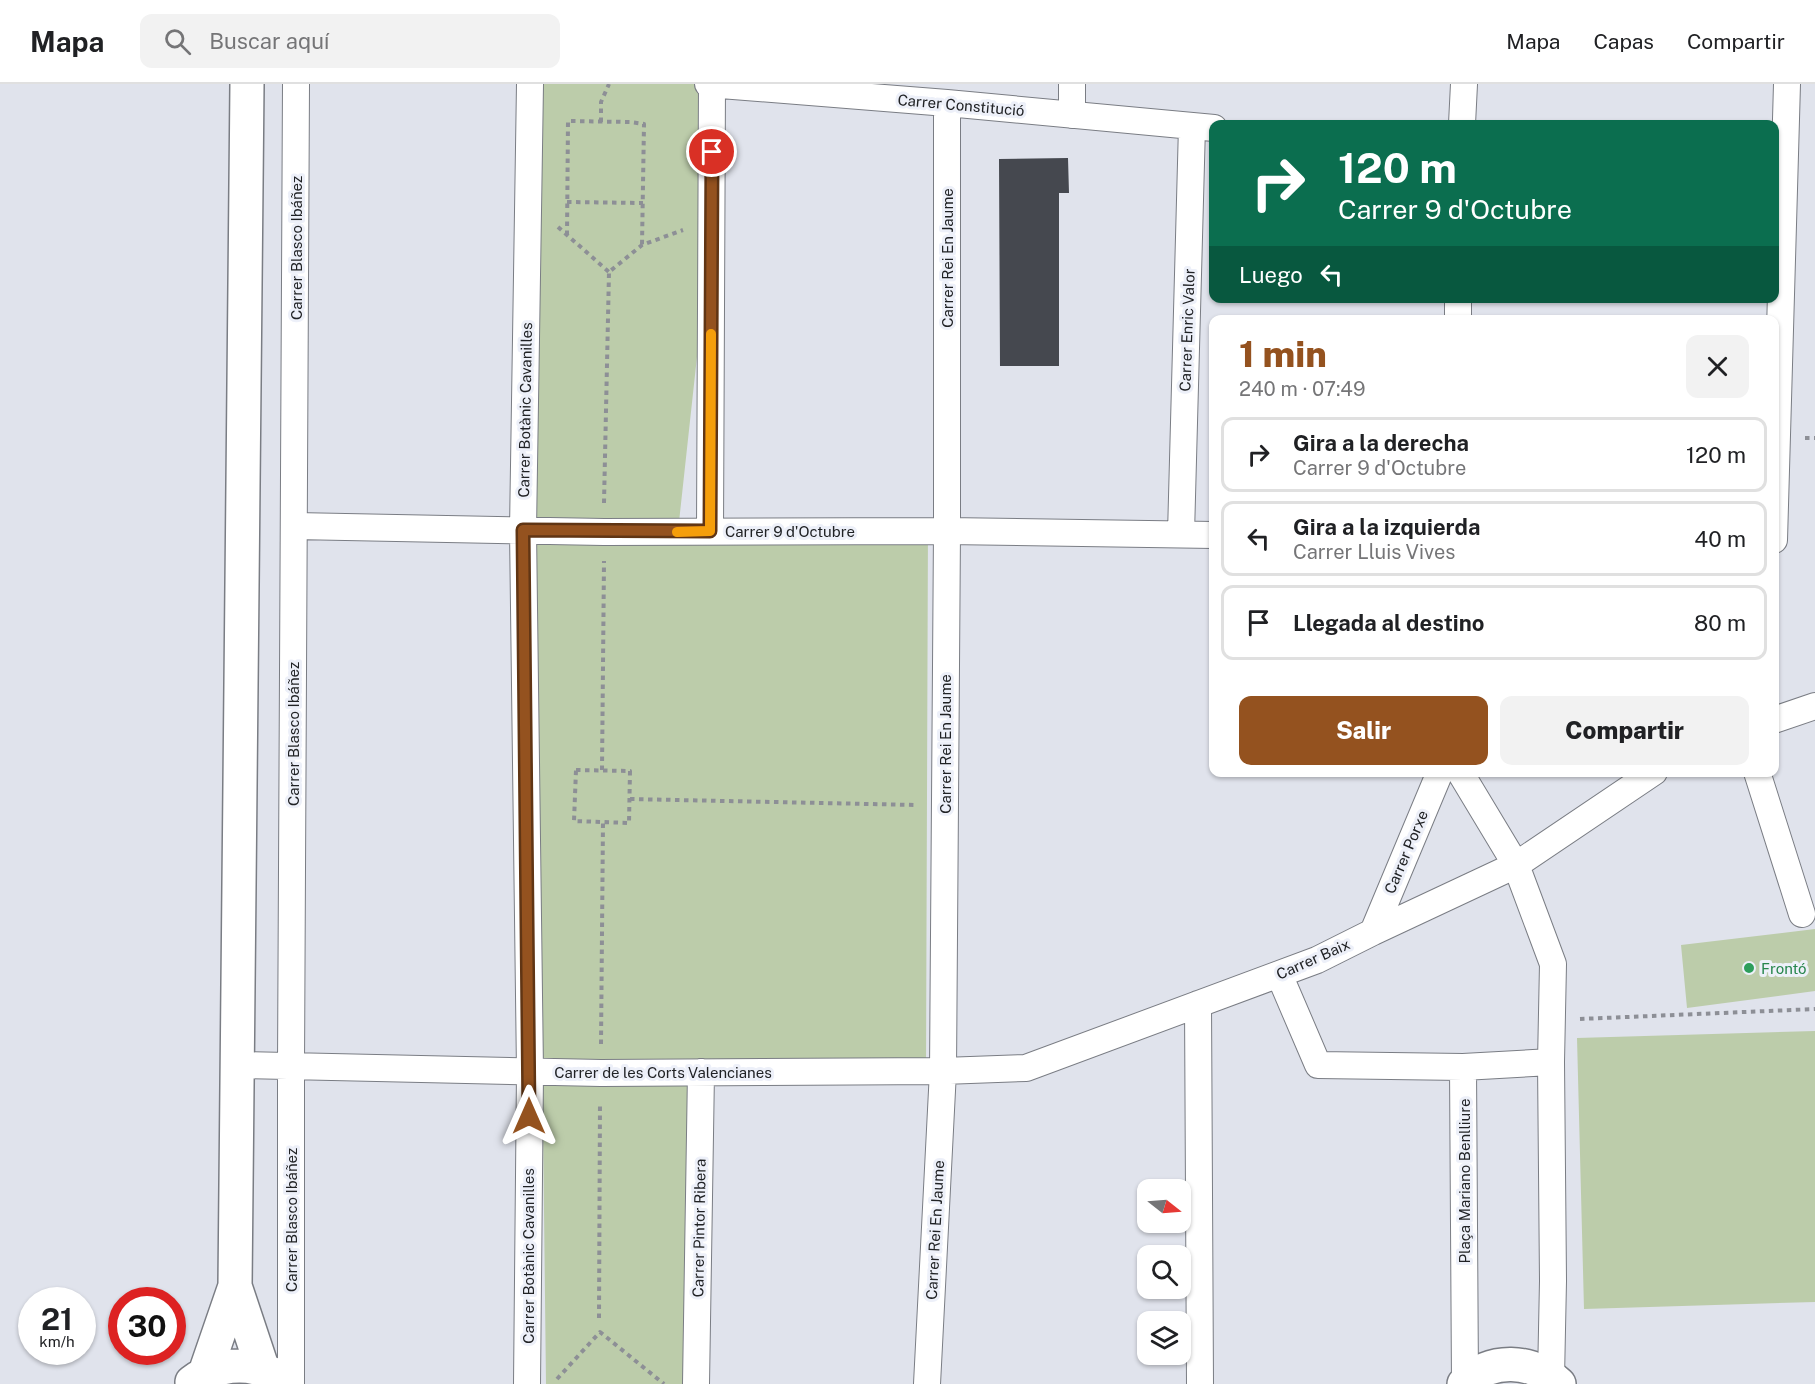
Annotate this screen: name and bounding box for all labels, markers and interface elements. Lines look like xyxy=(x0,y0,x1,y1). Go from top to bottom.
search box xyxy=(140,14,560,68)
text: Mapa xyxy=(30,25,104,58)
icon: search xyxy=(161,25,194,58)
text: Buscar aquí xyxy=(209,28,329,54)
text: Mapa xyxy=(1506,29,1560,54)
text: Capas xyxy=(1593,29,1654,54)
text: Compartir xyxy=(1687,29,1785,54)
street label: Carrer Constitució xyxy=(897,91,1025,119)
pin xyxy=(686,126,737,177)
icon: arrive xyxy=(695,135,728,168)
text: 120 m xyxy=(1338,143,1457,192)
icon: right xyxy=(1239,144,1317,222)
street label: Carrer Blasco Ibáñez xyxy=(288,176,305,320)
street label: Carrer Rei En Jaume xyxy=(939,188,956,328)
text: Carrer 9 d'Octubre xyxy=(1338,193,1572,225)
icon: left xyxy=(1315,258,1348,291)
text: Luego xyxy=(1239,262,1303,288)
street label: Carrer Enric Valor xyxy=(1176,268,1198,392)
street label: Carrer Botànic Cavanilles xyxy=(515,322,535,498)
text: 1 min xyxy=(1239,333,1327,375)
button: close xyxy=(1686,335,1749,398)
text: 240 m · 07:49 xyxy=(1239,377,1365,401)
text: Gira a la derecha xyxy=(1293,430,1469,456)
icon: right xyxy=(1242,438,1275,471)
text: 120 m xyxy=(1686,442,1746,468)
text: Carrer 9 d'Octubre xyxy=(1293,456,1466,480)
text: Gira a la izquierda xyxy=(1293,514,1480,540)
icon: left xyxy=(1242,522,1275,555)
street label: Carrer 9 d'Octubre xyxy=(725,523,855,540)
text: 40 m xyxy=(1694,526,1746,552)
text: Carrer Lluis Vives xyxy=(1293,540,1455,564)
icon: arrive xyxy=(1242,606,1275,639)
text: Llegada al destino xyxy=(1293,610,1484,636)
text: 80 m xyxy=(1694,610,1746,636)
street label: Carrer Blasco Ibáñez xyxy=(285,662,302,806)
street label: Carrer Rei En Jaume xyxy=(937,674,954,814)
button: Salir xyxy=(1239,696,1488,765)
button: Compartir xyxy=(1500,696,1749,765)
street label: Carrer Porxe xyxy=(1381,808,1431,896)
street label: Carrer Baix xyxy=(1274,935,1352,983)
place label: Frontó xyxy=(1761,960,1807,977)
marker: Frontó xyxy=(1742,961,1756,975)
street label: Carrer de les Corts Valencianes xyxy=(554,1064,772,1081)
position arrow xyxy=(497,1084,561,1148)
street label: Plaça Mariano Benlliure xyxy=(1456,1098,1473,1264)
street label: Carrer Blasco Ibáñez xyxy=(283,1148,300,1292)
street label: Carrer Pintor Ribera xyxy=(689,1159,709,1297)
street label: Carrer Rei En Jaume xyxy=(923,1160,947,1300)
street label: Carrer Botànic Cavanilles xyxy=(520,1168,537,1344)
north arrow xyxy=(1137,1179,1191,1233)
map controls xyxy=(1137,1179,1191,1365)
button: search xyxy=(1137,1245,1191,1299)
speed limit sign: 30 xyxy=(108,1287,186,1365)
text: 21 xyxy=(41,1301,73,1337)
button: layers xyxy=(1137,1311,1191,1365)
text: km/h xyxy=(39,1333,75,1350)

